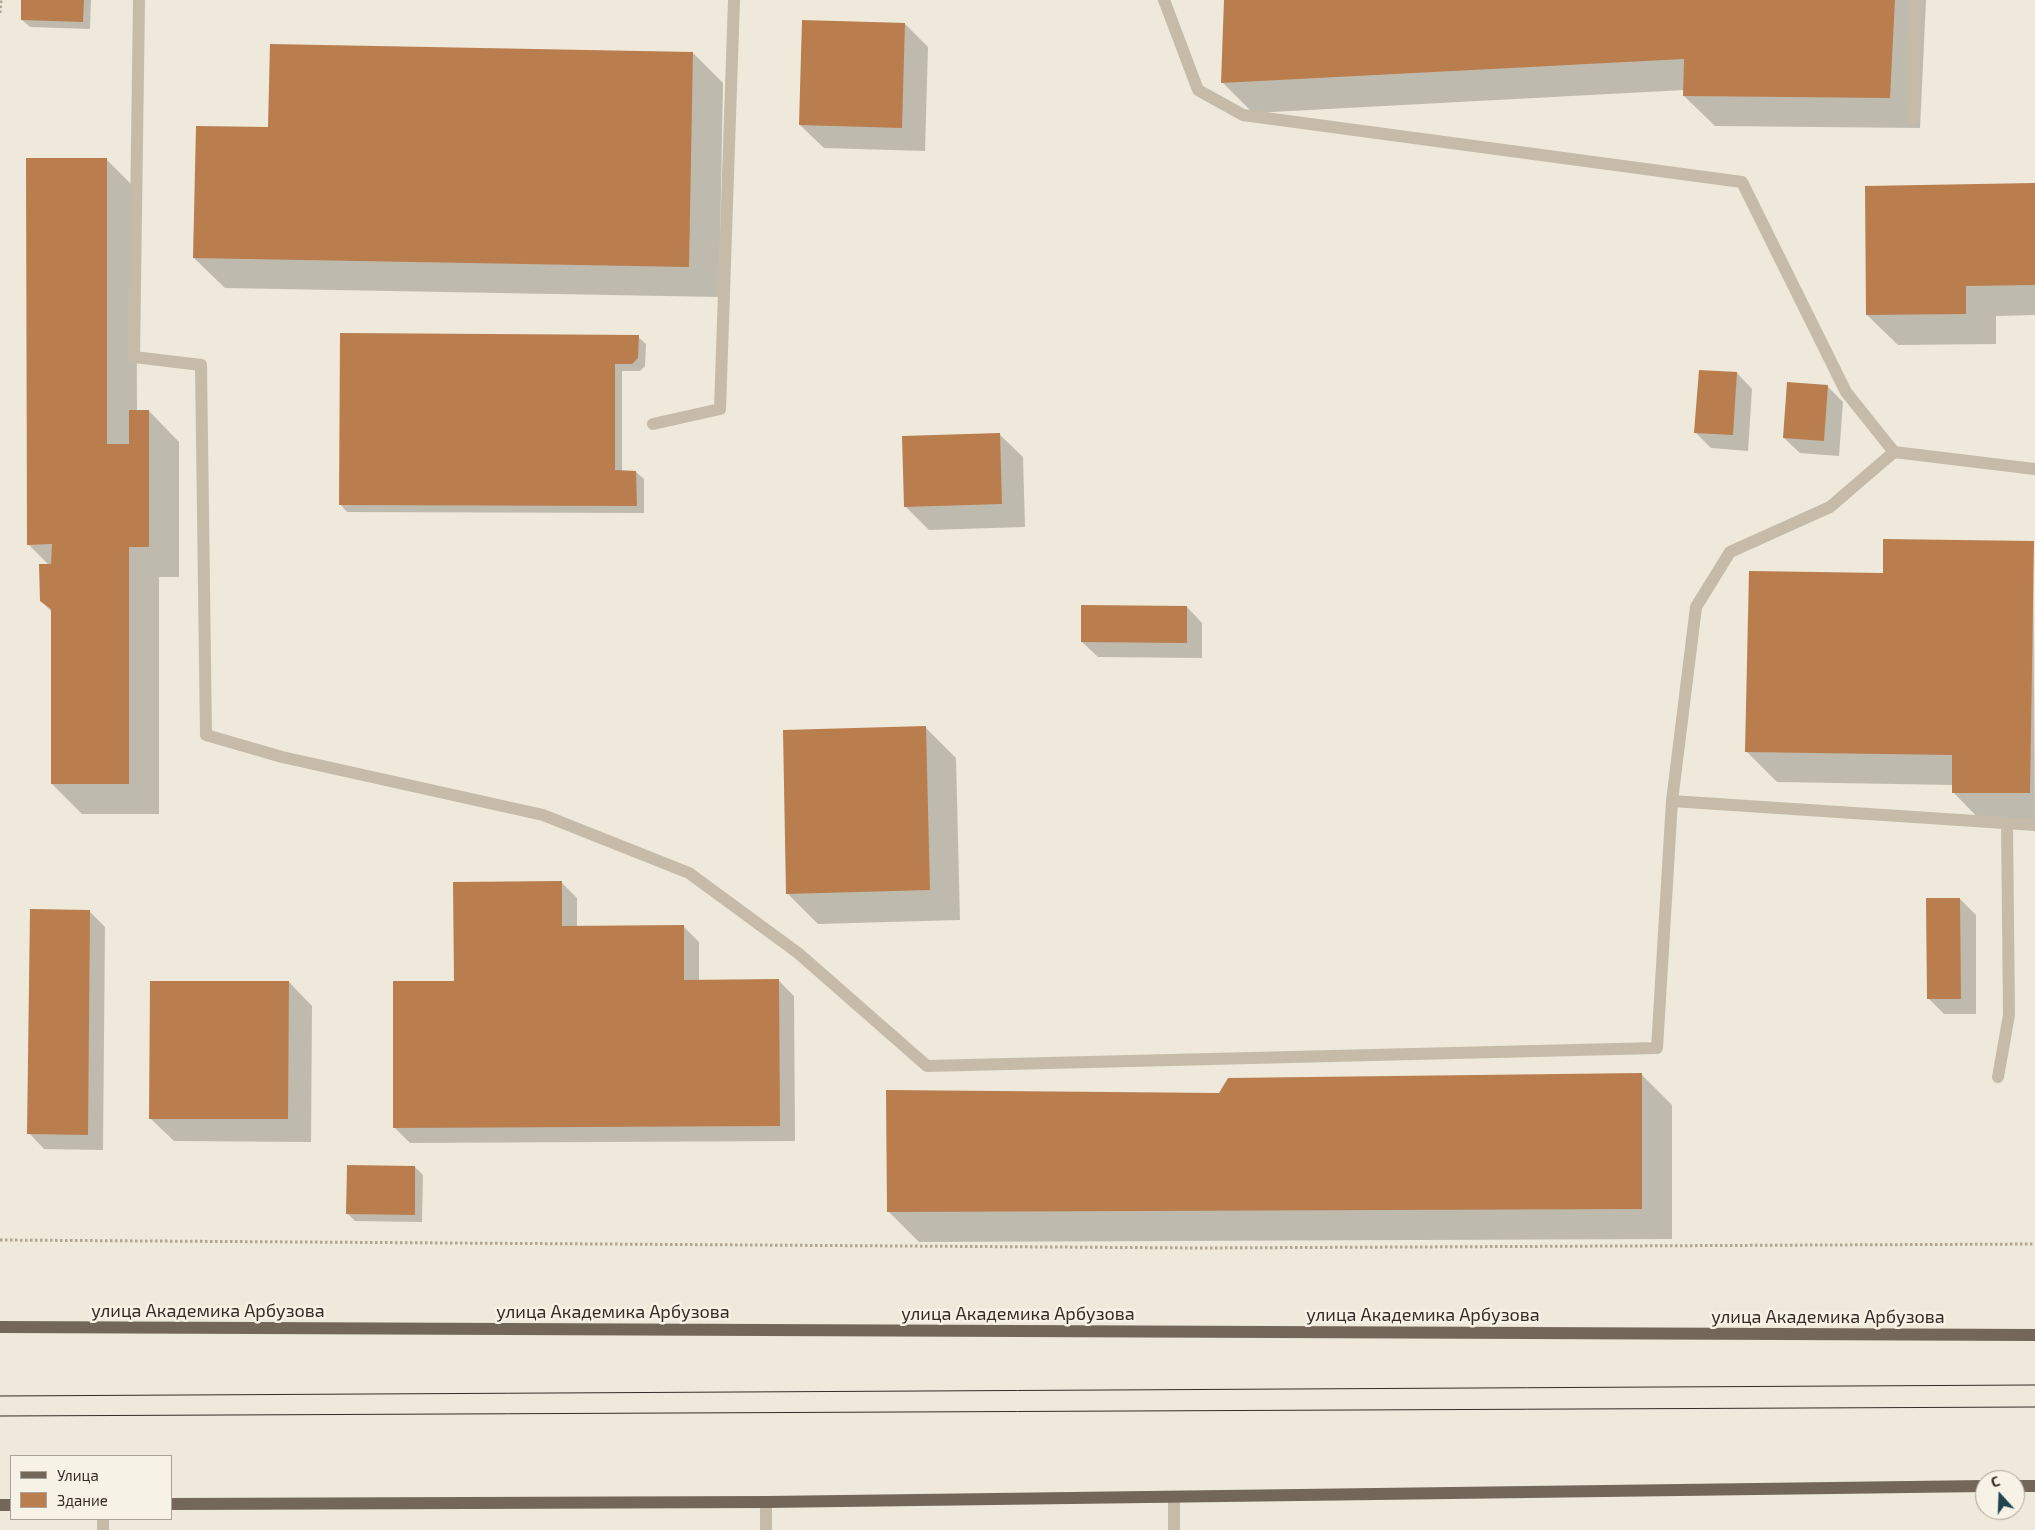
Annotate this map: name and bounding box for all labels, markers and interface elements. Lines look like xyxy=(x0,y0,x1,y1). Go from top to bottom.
street label: улица Академика Арбузова xyxy=(91,1300,325,1322)
street label: улица Академика Арбузова xyxy=(496,1301,730,1323)
street label: улица Академика Арбузова xyxy=(901,1303,1135,1325)
street label: улица Академика Арбузова xyxy=(1306,1304,1540,1326)
street label: улица Академика Арбузова xyxy=(1711,1306,1945,1328)
legend xyxy=(10,1455,172,1520)
text: Улица xyxy=(57,1466,99,1484)
north arrow xyxy=(1975,1470,2025,1520)
text: С xyxy=(1988,1472,2002,1491)
text: Здание xyxy=(57,1491,108,1509)

